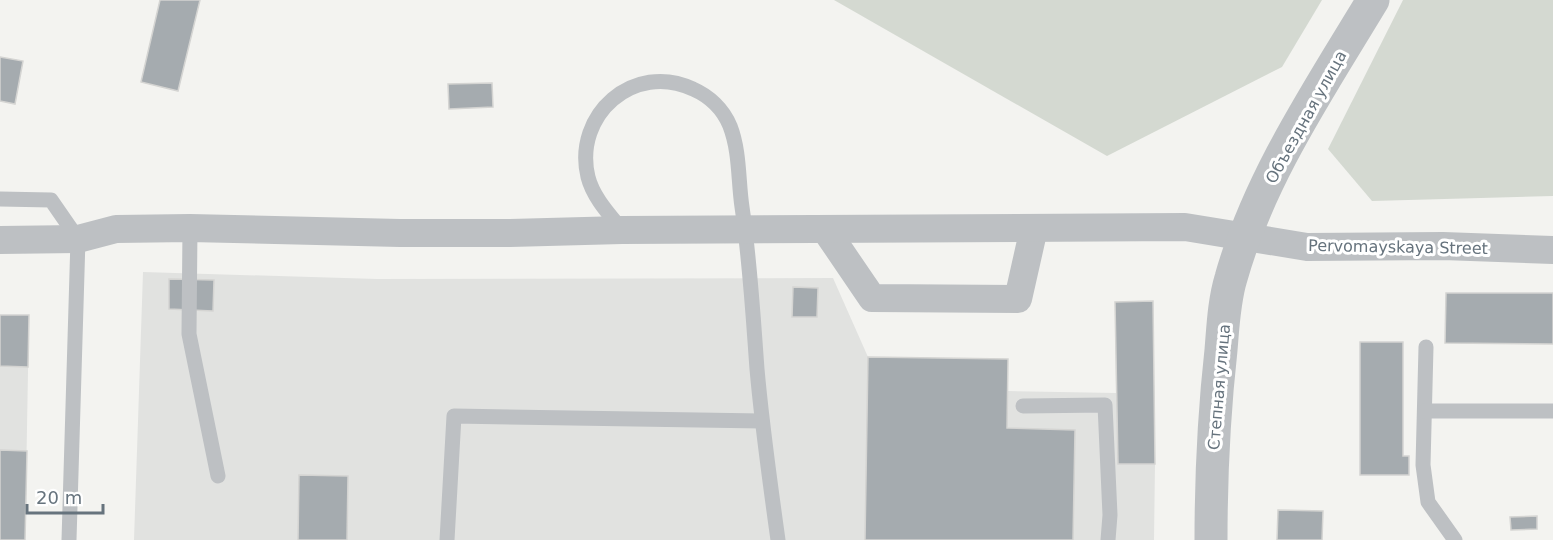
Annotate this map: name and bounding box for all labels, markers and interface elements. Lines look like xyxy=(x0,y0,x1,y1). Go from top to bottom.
street label: Объездная улица xyxy=(1262,47,1350,187)
street label: Pervomayskaya Street xyxy=(1308,236,1488,258)
street label: Степная улица xyxy=(1204,323,1234,451)
scale bar xyxy=(27,477,104,515)
text: 20 m xyxy=(36,487,82,508)

